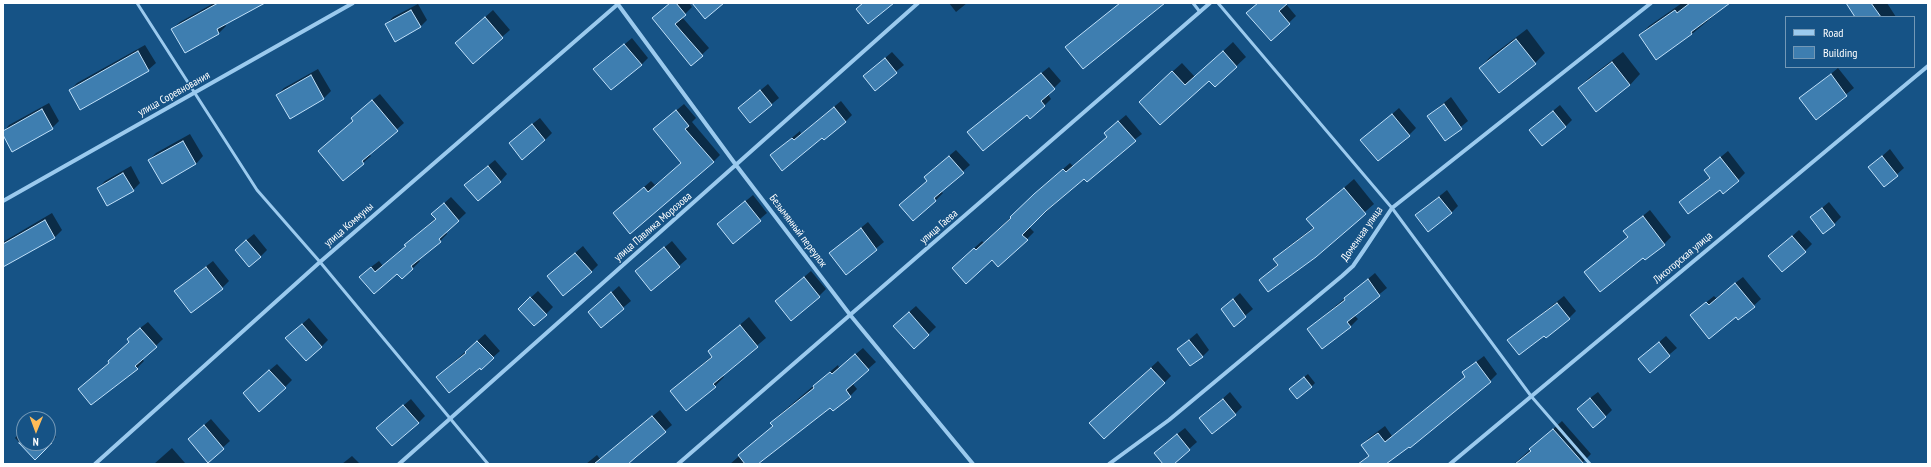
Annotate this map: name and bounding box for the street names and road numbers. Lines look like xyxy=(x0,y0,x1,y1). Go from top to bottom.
street label: улица Соревнования xyxy=(136,69,212,119)
street label: улица Павлика Морозова xyxy=(611,190,695,264)
street label: Безымянный переулок xyxy=(766,192,830,270)
street label: улица Коммуны xyxy=(322,200,376,250)
street label: Доменная улица xyxy=(1338,204,1386,264)
street label: улица Гаева xyxy=(917,207,961,247)
street label: Лисогорская улица xyxy=(1651,229,1715,287)

